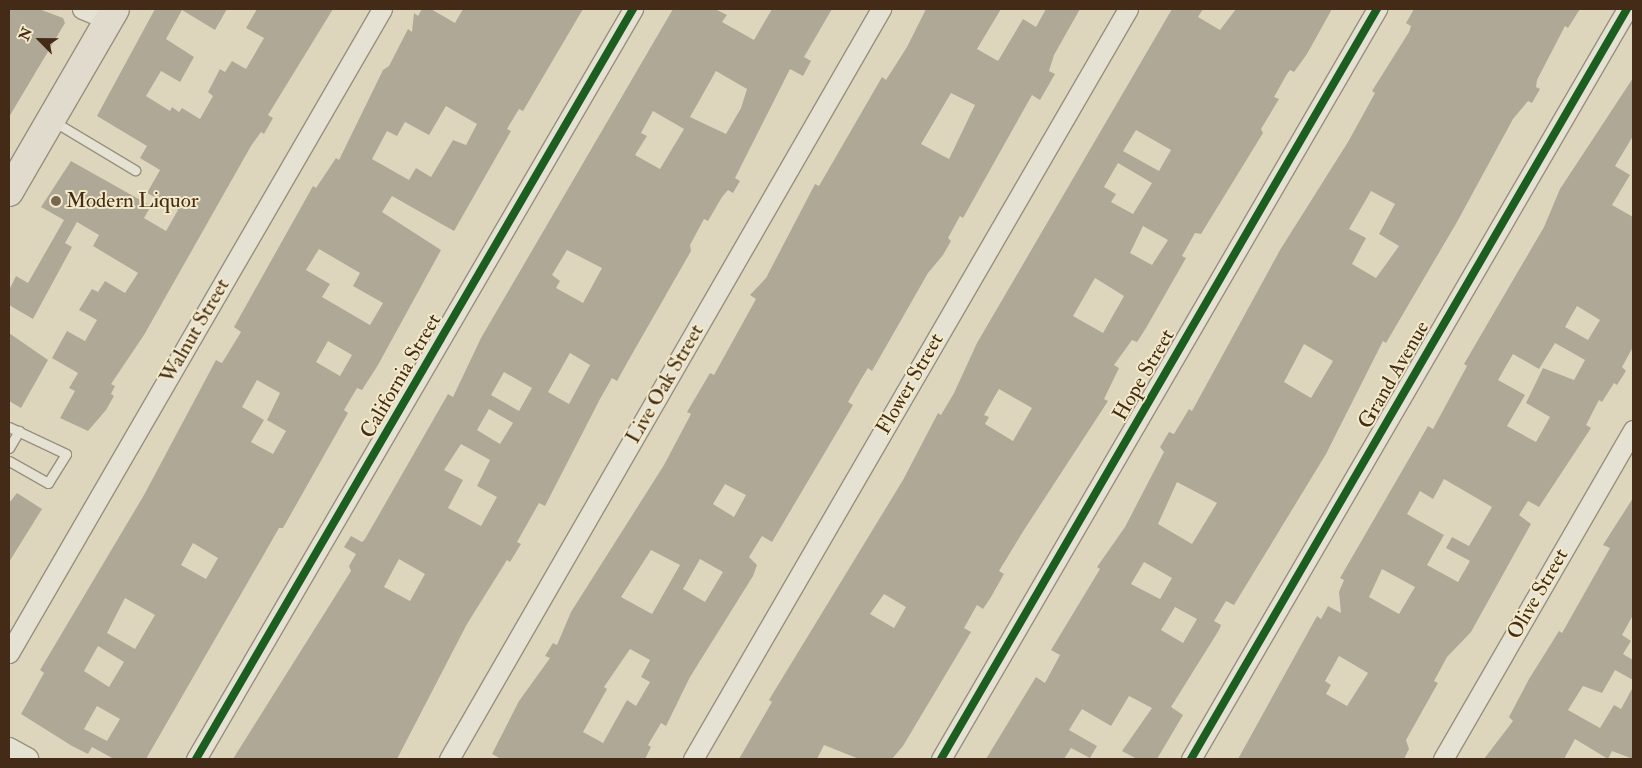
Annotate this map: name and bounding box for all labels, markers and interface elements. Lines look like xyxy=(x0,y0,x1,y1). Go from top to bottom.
north arrow xyxy=(15,15,65,65)
text: N xyxy=(15,25,36,43)
place label: Modern Liquor xyxy=(66,188,199,214)
marker: Modern Liquor xyxy=(50,195,62,207)
street label: Walnut Street xyxy=(155,274,235,388)
street label: California Street xyxy=(355,309,447,443)
street label: Grand Avenue xyxy=(1353,317,1435,433)
street label: Live Oak Street xyxy=(621,320,709,448)
street label: Hope Street xyxy=(1108,325,1180,425)
street label: Flower Street xyxy=(871,329,949,439)
street label: Olive Street xyxy=(1502,544,1574,644)

